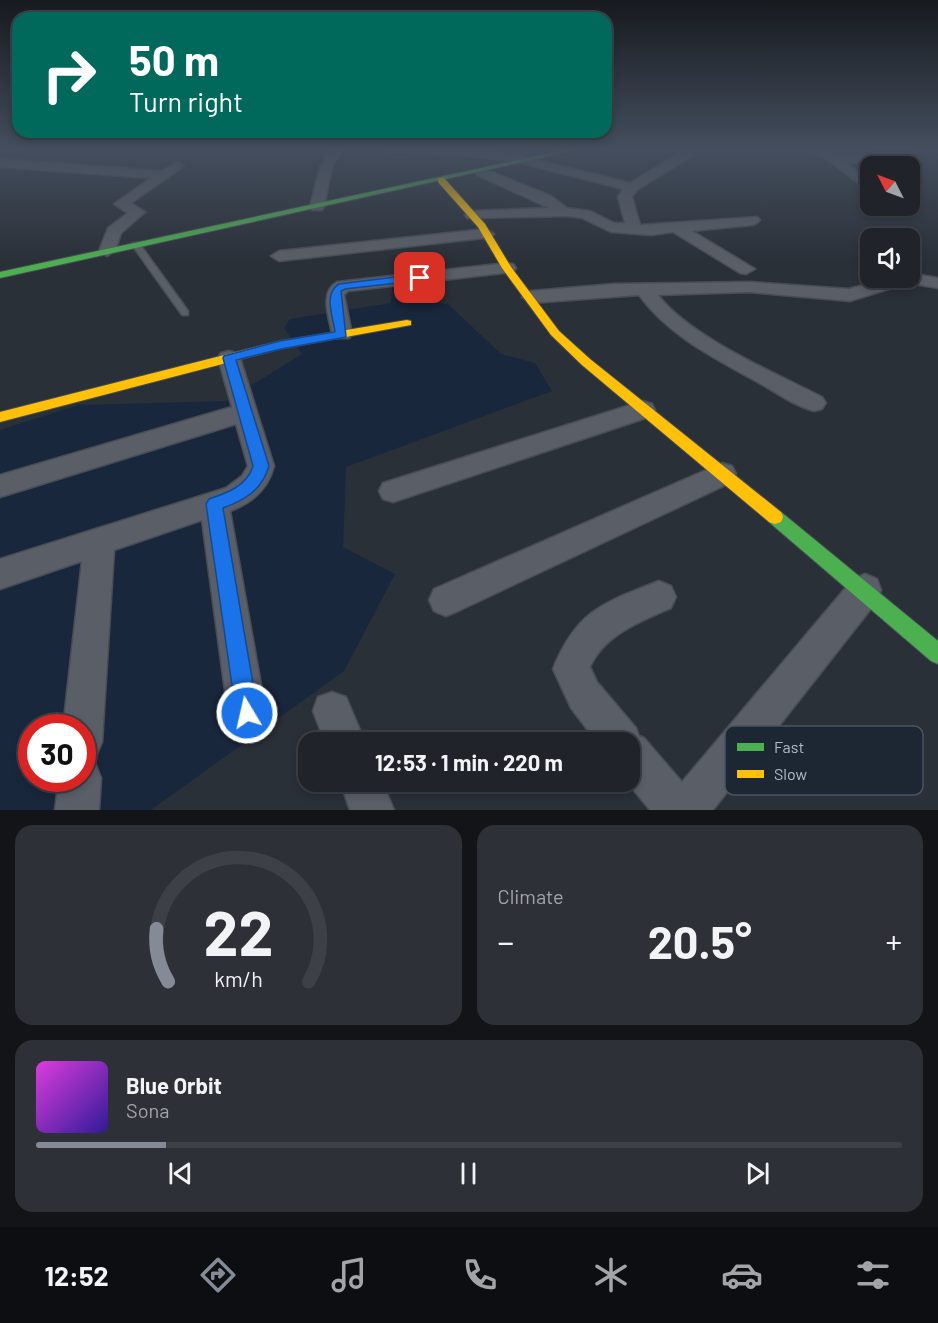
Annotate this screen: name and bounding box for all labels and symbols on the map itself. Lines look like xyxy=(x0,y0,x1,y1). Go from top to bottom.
north arrow xyxy=(860,156,920,216)
pin xyxy=(394,252,445,303)
position arrow xyxy=(215,681,279,745)
speed limit sign: 30 xyxy=(18,714,96,792)
legend xyxy=(725,726,923,795)
text: Fast xyxy=(774,737,804,756)
text: Slow xyxy=(774,764,807,783)

